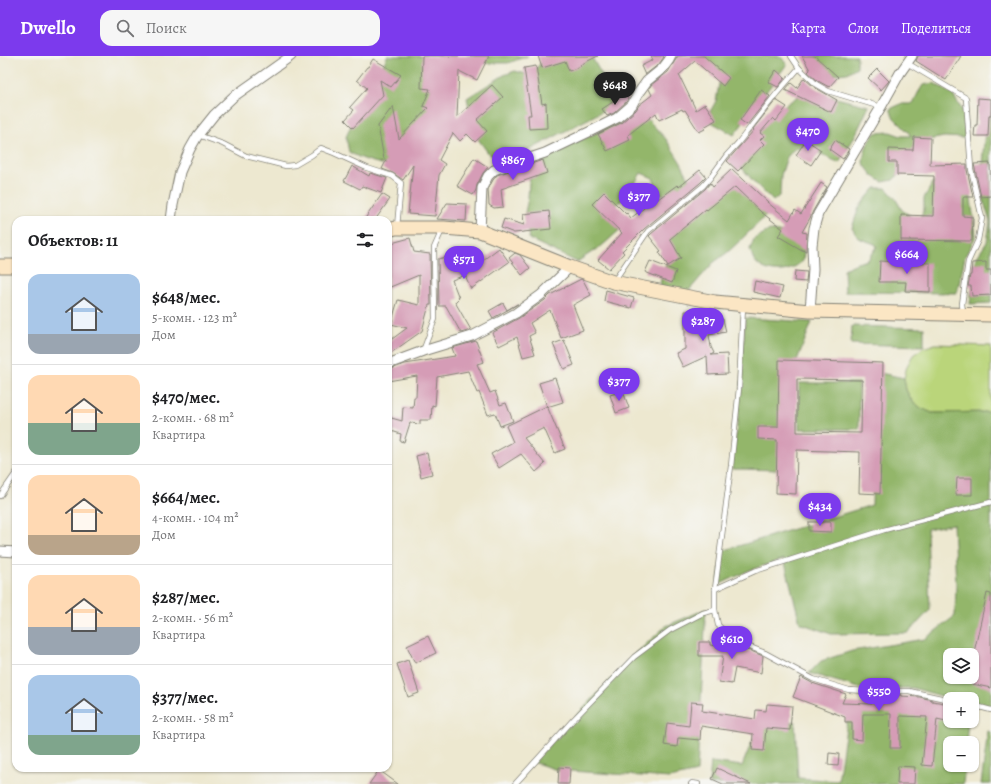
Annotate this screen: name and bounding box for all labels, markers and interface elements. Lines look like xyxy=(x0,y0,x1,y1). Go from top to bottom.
search box xyxy=(100,10,380,46)
text: Dwello xyxy=(20,15,76,41)
icon: search xyxy=(114,17,136,39)
text: Поиск xyxy=(146,18,187,38)
text: Карта xyxy=(791,19,826,38)
text: Слои xyxy=(848,19,879,38)
text: Поделиться xyxy=(901,19,971,38)
pin: $648 xyxy=(591,72,639,106)
text: $648 xyxy=(603,76,627,93)
pin: $470 xyxy=(784,118,832,152)
text: $470 xyxy=(796,122,820,139)
pin: $867 xyxy=(489,147,537,181)
text: $867 xyxy=(501,151,525,168)
pin: $377 xyxy=(615,183,663,217)
text: $377 xyxy=(628,187,650,204)
text: Объектов: 11 xyxy=(28,229,118,252)
icon: filters xyxy=(354,229,376,251)
pin: $664 xyxy=(883,241,931,275)
text: $664 xyxy=(895,245,919,262)
pin: $571 xyxy=(440,246,488,280)
text: $571 xyxy=(453,250,475,267)
text: $648/мес. xyxy=(152,286,221,309)
icon: home xyxy=(60,290,108,338)
pin: $287 xyxy=(679,308,727,342)
text: 5-комн. · 123 m² xyxy=(152,309,237,326)
text: $287 xyxy=(691,312,715,329)
text: Дом xyxy=(152,326,176,343)
pin: $377 xyxy=(595,368,643,402)
text: $377 xyxy=(608,372,630,389)
text: $470/мес. xyxy=(152,386,220,409)
icon: home xyxy=(60,391,108,439)
text: 2-комн. · 68 m² xyxy=(152,409,234,426)
text: Квартира xyxy=(152,426,206,443)
text: $664/мес. xyxy=(152,486,220,509)
icon: home xyxy=(60,491,108,539)
pin: $434 xyxy=(796,493,844,527)
text: $434 xyxy=(808,497,832,514)
text: 4-комн. · 104 m² xyxy=(152,509,239,526)
text: Дом xyxy=(152,526,176,543)
text: $287/мес. xyxy=(152,586,220,609)
icon: home xyxy=(60,591,108,639)
text: 2-комн. · 56 m² xyxy=(152,609,233,626)
text: Квартира xyxy=(152,626,206,643)
pin: $610 xyxy=(708,626,756,660)
text: $610 xyxy=(720,630,744,647)
map controls xyxy=(943,648,979,772)
button: layers xyxy=(943,648,979,684)
pin: $550 xyxy=(855,678,903,712)
text: $550 xyxy=(867,682,891,699)
text: $377/мес. xyxy=(152,686,218,709)
icon: home xyxy=(60,691,108,739)
button: + xyxy=(943,692,979,728)
text: 2-комн. · 58 m² xyxy=(152,709,233,726)
text: Квартира xyxy=(152,726,206,743)
button: − xyxy=(943,736,979,772)

